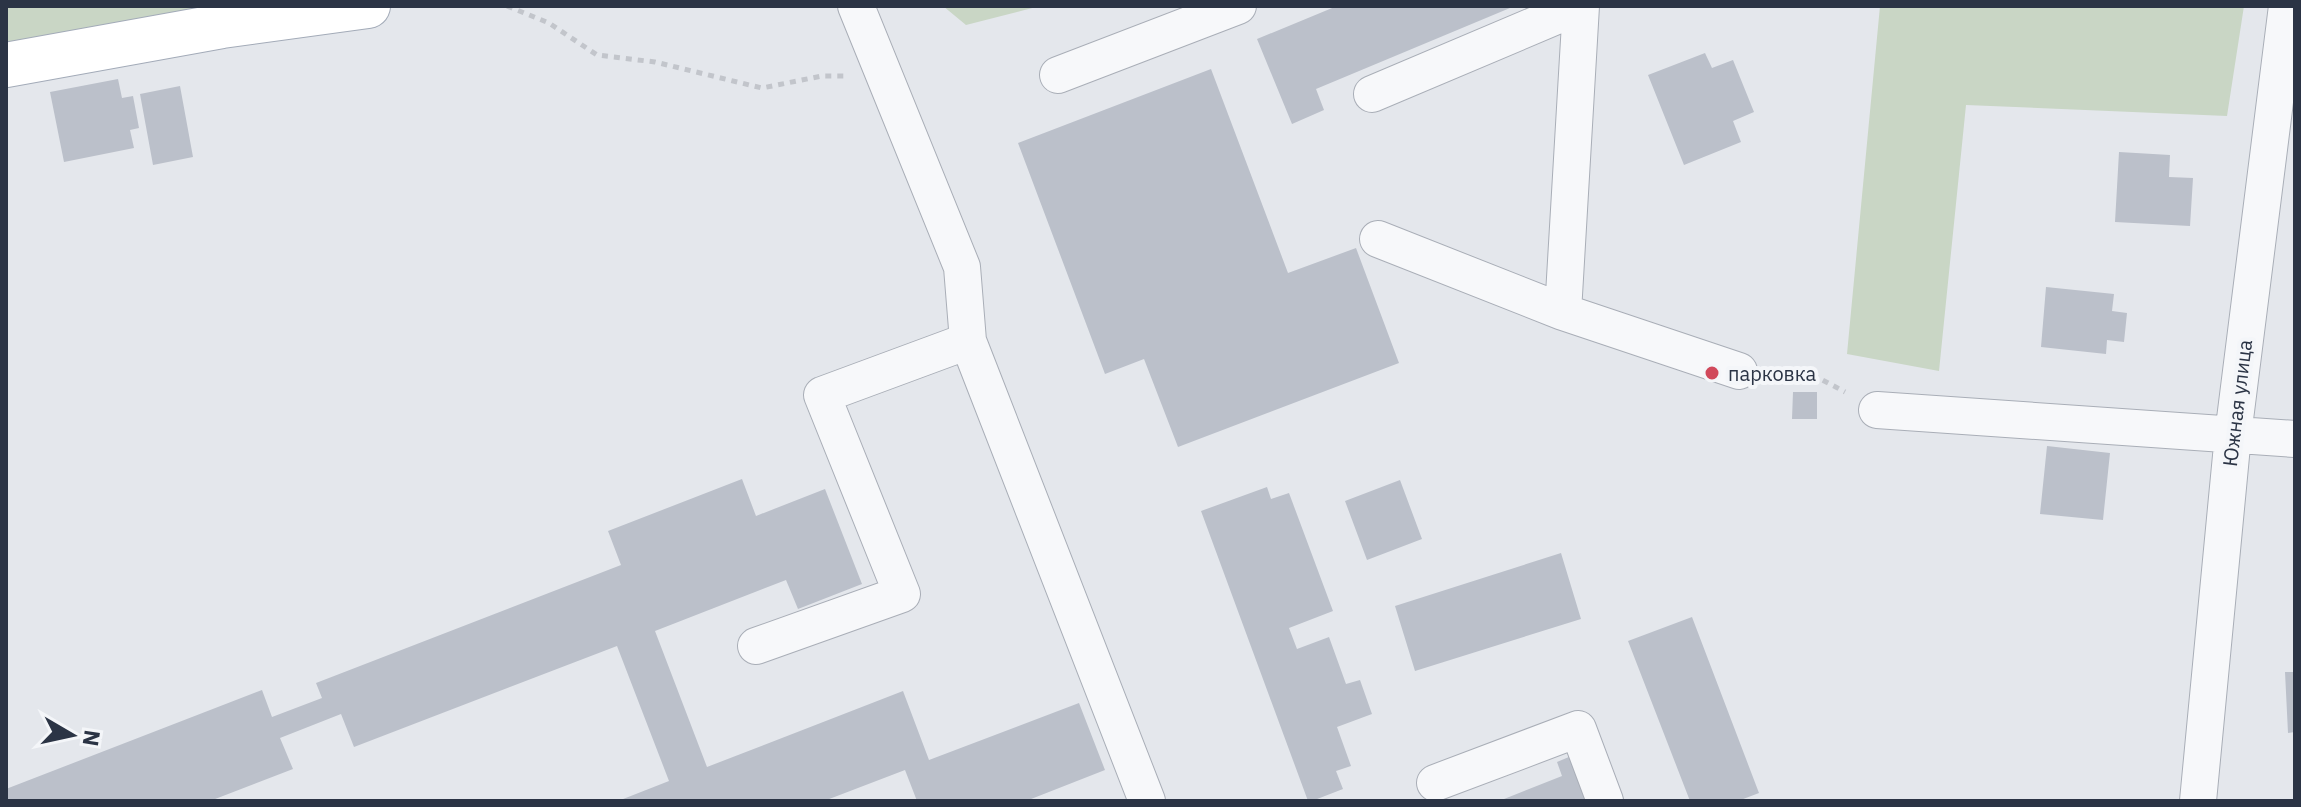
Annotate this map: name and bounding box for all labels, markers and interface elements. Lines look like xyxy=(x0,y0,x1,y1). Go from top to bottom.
street label: Южная улица xyxy=(2216,338,2258,468)
place label: парковка xyxy=(1728,360,1817,387)
marker: парковка xyxy=(1703,364,1721,382)
north arrow xyxy=(32,695,112,775)
text: N xyxy=(77,728,108,748)

